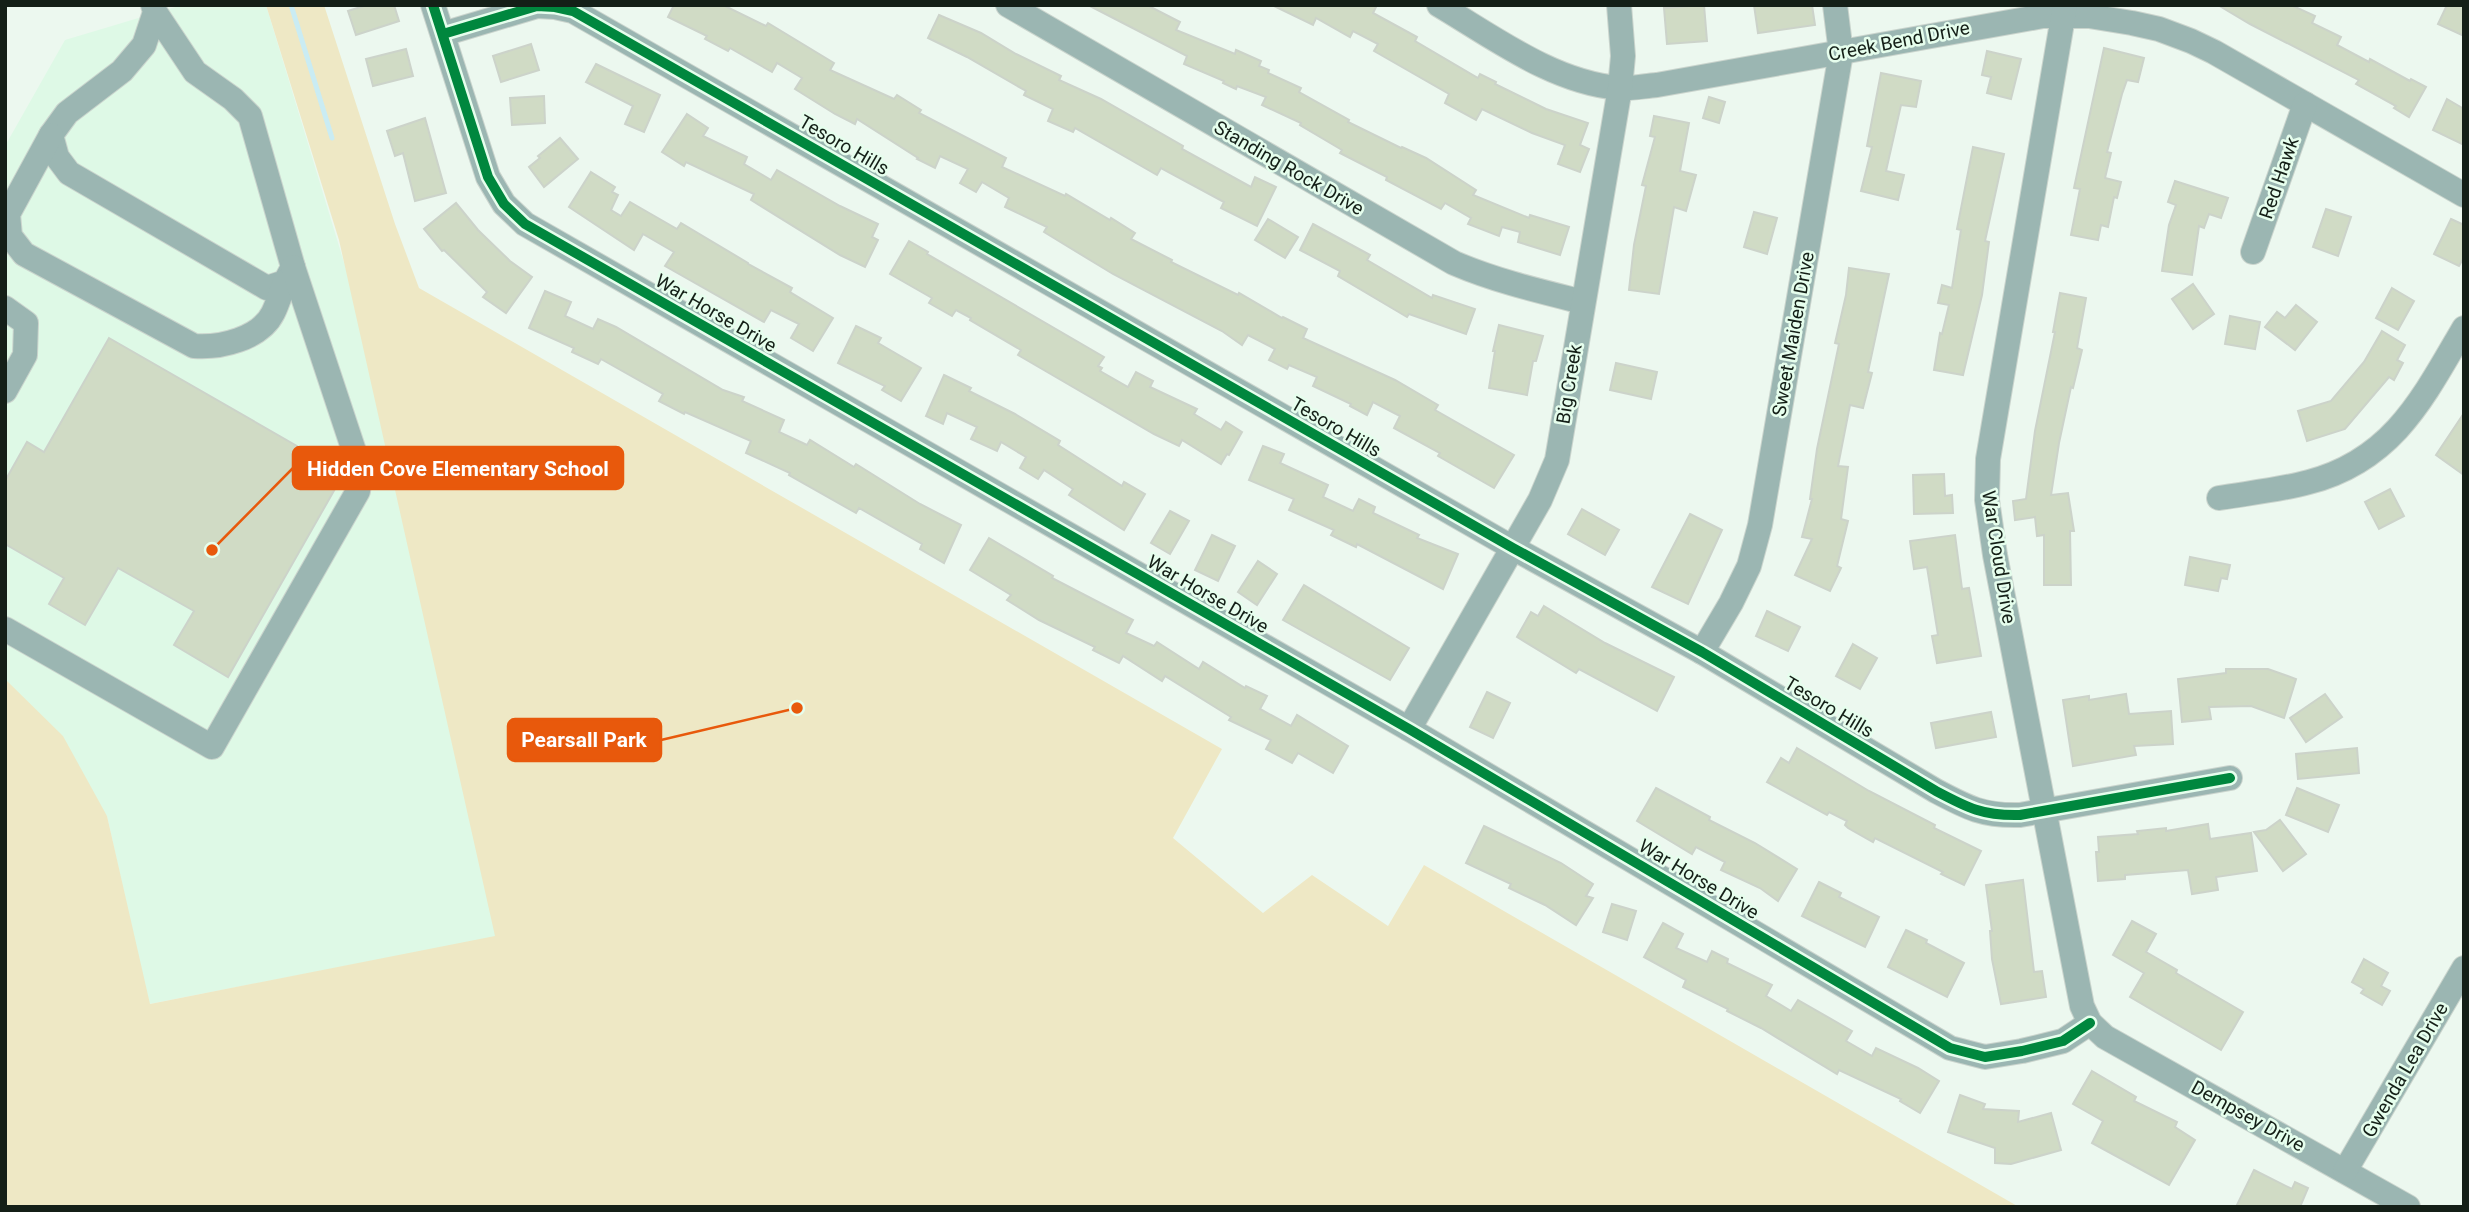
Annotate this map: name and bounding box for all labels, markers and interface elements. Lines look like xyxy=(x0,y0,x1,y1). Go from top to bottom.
street label: Creek Bend Drive xyxy=(1826,16,1972,66)
street label: Tesoro Hills xyxy=(795,110,893,180)
street label: Standing Rock Drive xyxy=(1210,116,1368,220)
street label: Red Hawk xyxy=(2254,134,2304,222)
street label: Sweet Maiden Drive xyxy=(1767,250,1819,418)
street label: War Horse Drive xyxy=(651,269,781,357)
street label: Big Creek xyxy=(1551,342,1587,425)
street label: Tesoro Hills xyxy=(1287,392,1385,462)
callout: Hidden Cove Elementary School xyxy=(293,447,623,489)
text: Hidden Cove Elementary School xyxy=(307,457,609,481)
street label: War Cloud Drive xyxy=(1977,489,2021,625)
street label: War Horse Drive xyxy=(1143,550,1273,638)
street label: Tesoro Hills xyxy=(1780,671,1878,743)
callout: Pearsall Park xyxy=(508,719,661,761)
text: Pearsall Park xyxy=(521,728,648,752)
street label: War Horse Drive xyxy=(1635,834,1763,924)
street label: Gwenda Lea Drive xyxy=(2357,999,2453,1141)
street label: Dempsey Drive xyxy=(2187,1075,2309,1157)

